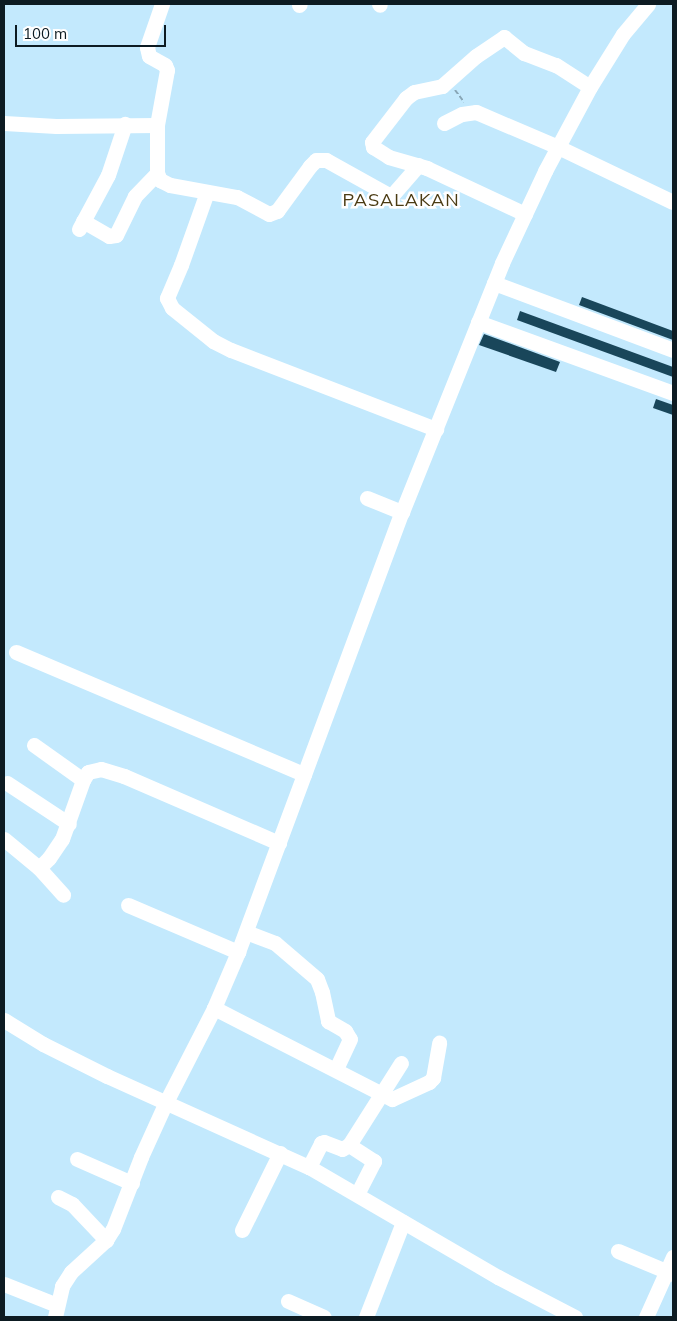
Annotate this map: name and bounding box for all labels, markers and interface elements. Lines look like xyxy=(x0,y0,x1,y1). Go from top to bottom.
scale bar xyxy=(18,15,169,47)
text: 100 m xyxy=(23,24,67,43)
district label: PASALAKAN xyxy=(341,189,461,211)

